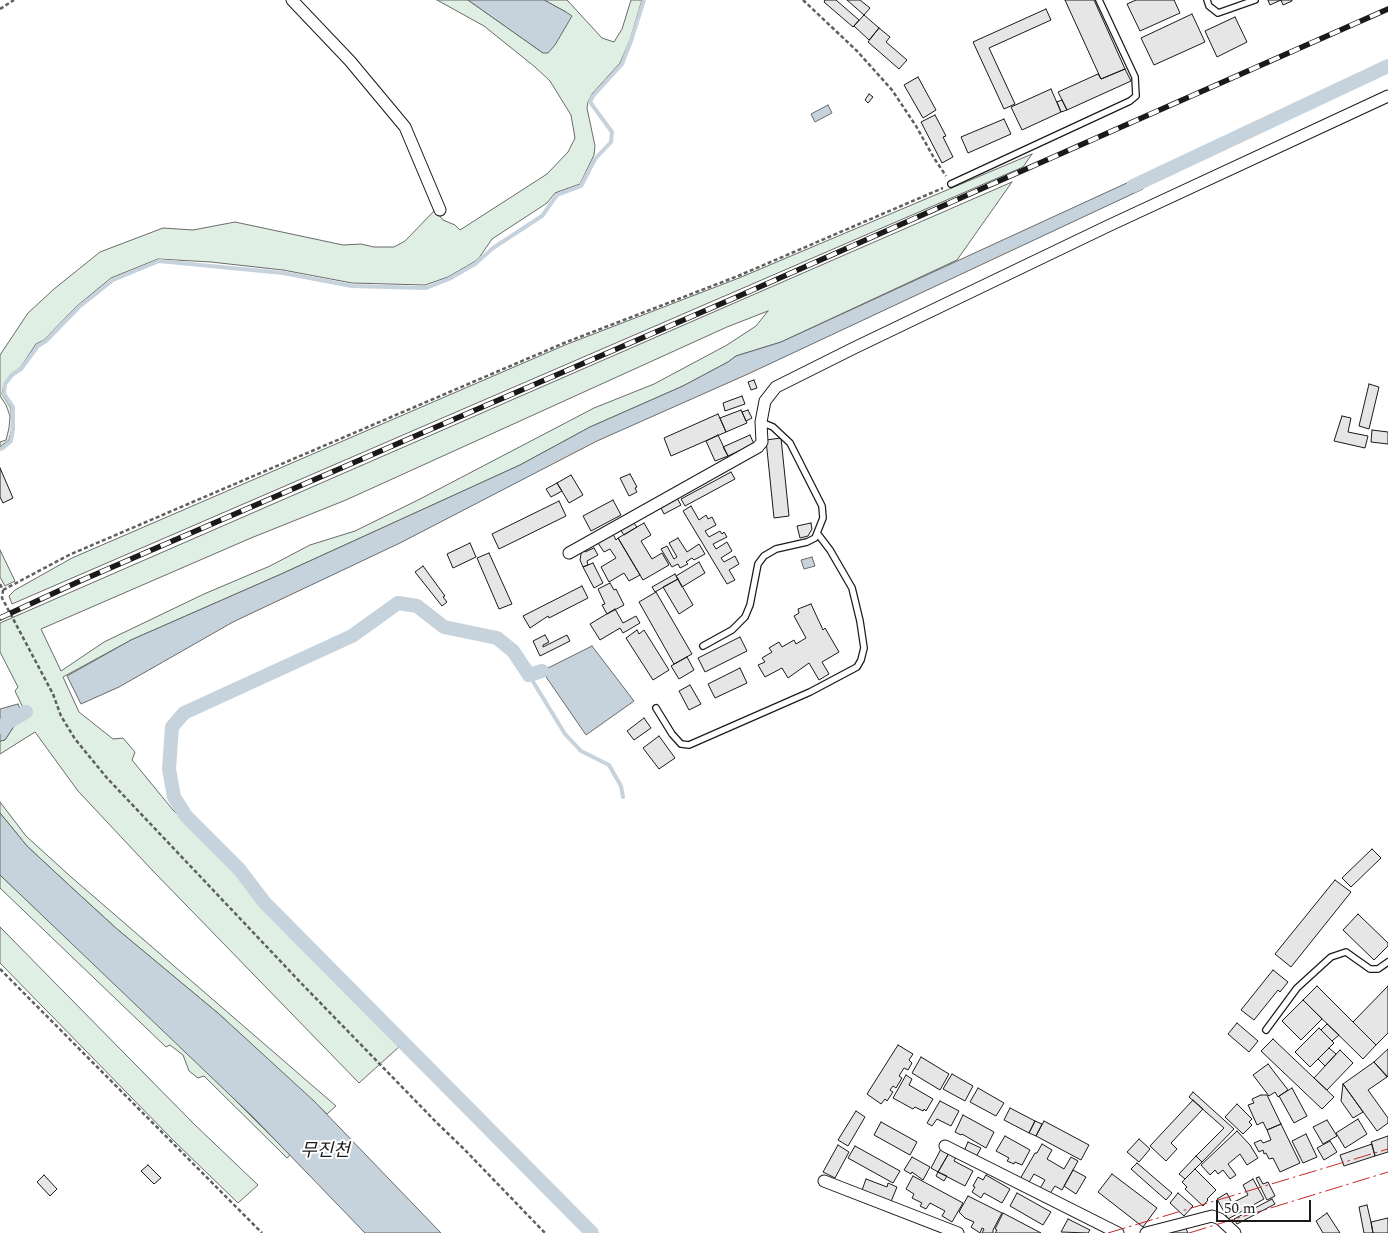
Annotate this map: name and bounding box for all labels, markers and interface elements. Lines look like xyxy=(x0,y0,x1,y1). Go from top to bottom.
water label: 무진천 xyxy=(300,1141,350,1163)
scale bar xyxy=(1218,1190,1313,1222)
text: 50 m xyxy=(1224,1197,1256,1220)

